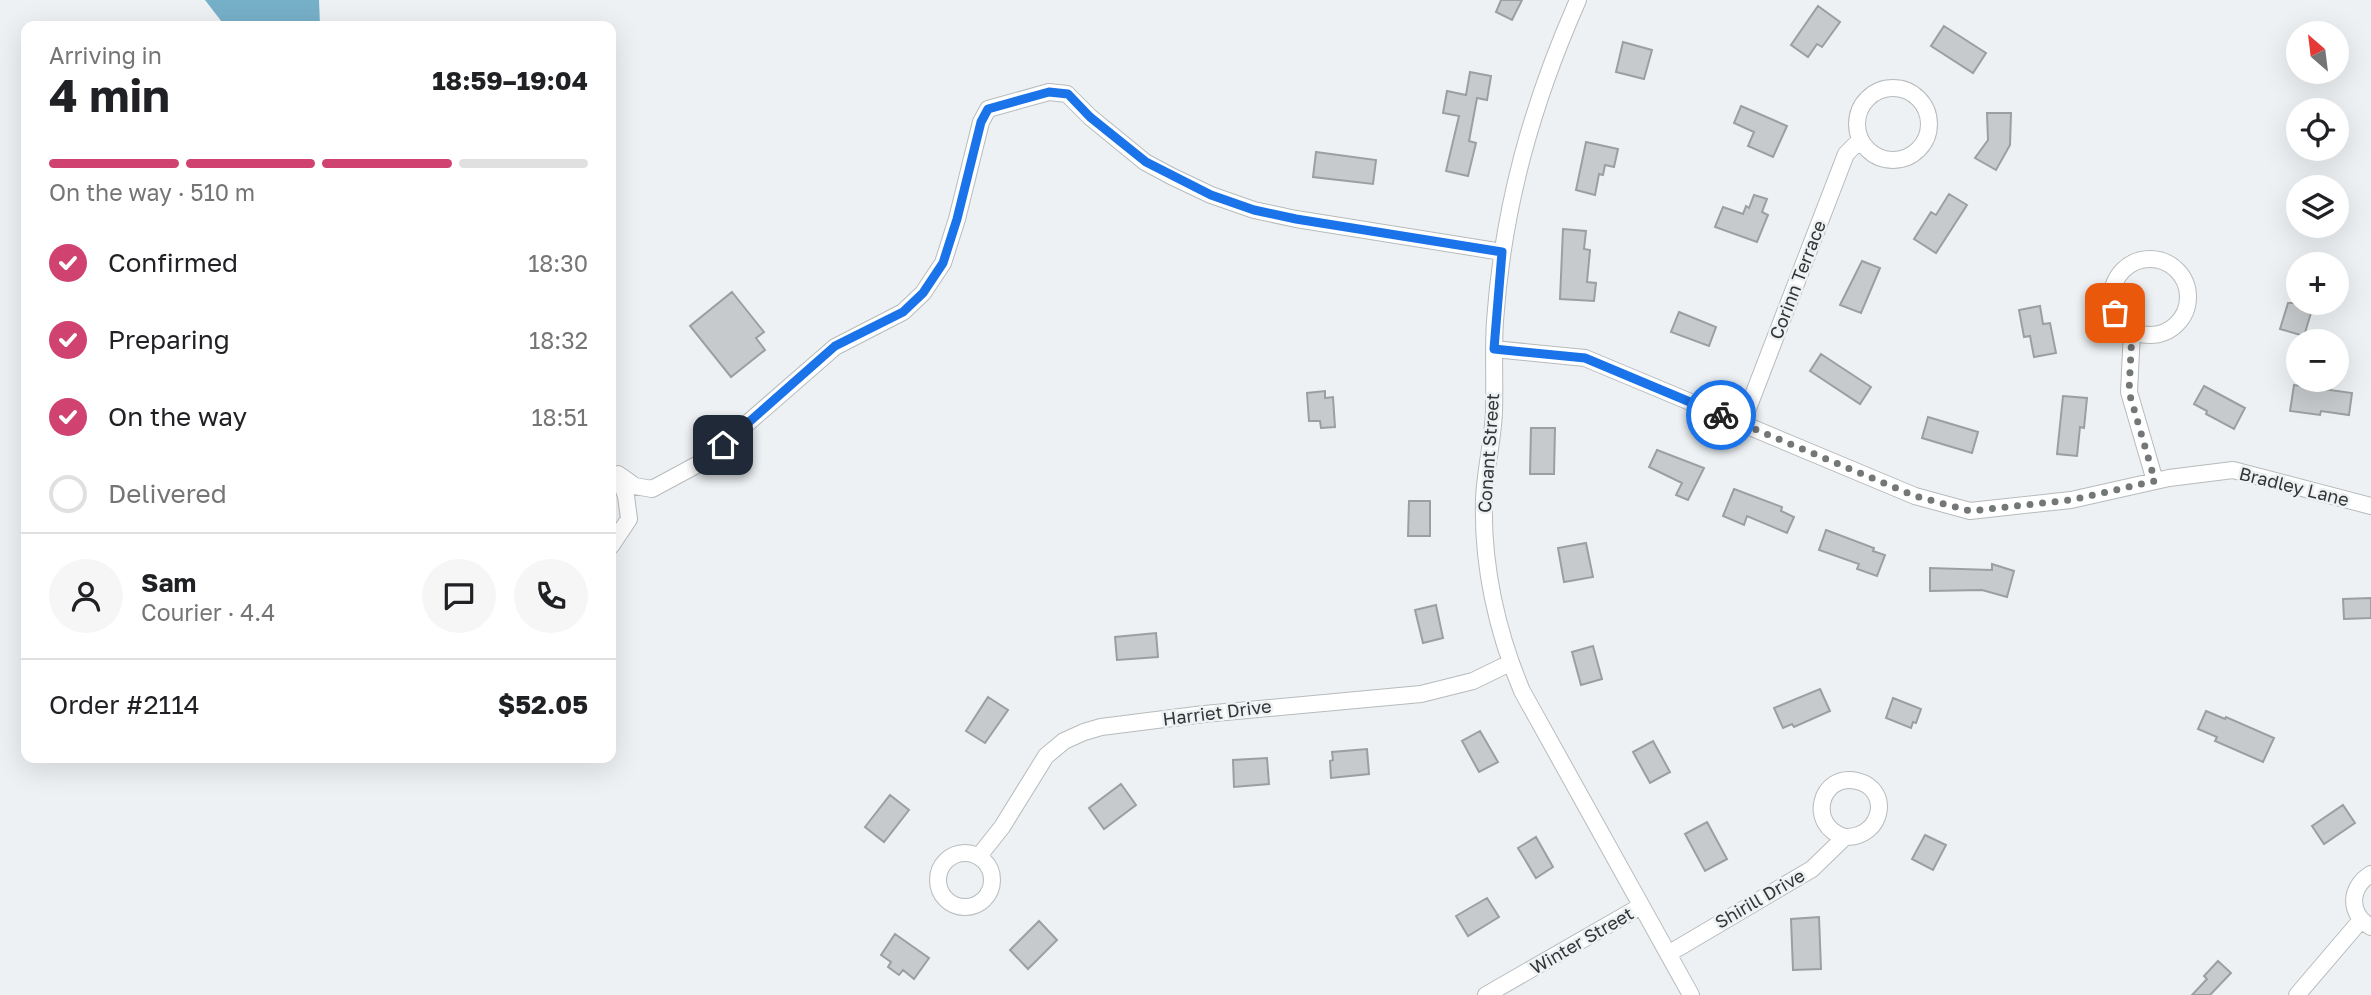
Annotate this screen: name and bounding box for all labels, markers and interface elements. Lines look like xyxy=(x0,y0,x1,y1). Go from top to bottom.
north arrow xyxy=(2286,21,2348,84)
map controls xyxy=(2286,21,2349,392)
text: Arriving in xyxy=(49,41,162,69)
text: 18:59–19:04 xyxy=(432,65,588,96)
text: 4 min xyxy=(49,67,170,122)
button: locate xyxy=(2286,98,2349,161)
button: layers xyxy=(2286,175,2349,238)
text: On the way · 510 m xyxy=(49,178,255,206)
street label: Corinn Terrace xyxy=(1764,217,1830,342)
icon: check xyxy=(49,244,87,282)
text: Confirmed xyxy=(108,247,238,278)
text: 18:30 xyxy=(528,249,588,277)
button: + xyxy=(2286,252,2349,315)
pin xyxy=(2085,283,2145,343)
icon: bag xyxy=(2096,294,2134,332)
icon: check xyxy=(49,321,87,359)
text: Preparing xyxy=(108,324,230,355)
text: 18:32 xyxy=(529,326,588,354)
button: − xyxy=(2286,329,2349,392)
courier xyxy=(1686,380,1756,450)
street label: Conant Street xyxy=(1473,392,1503,514)
icon: bike xyxy=(1702,396,1740,434)
icon: check xyxy=(49,398,87,436)
text: On the way xyxy=(108,401,247,432)
text: 18:51 xyxy=(531,403,588,431)
pin xyxy=(693,415,753,475)
icon: home xyxy=(704,426,742,464)
street label: Bradley Lane xyxy=(2237,462,2351,510)
text: Delivered xyxy=(108,478,227,509)
button: person xyxy=(49,559,123,633)
button: chat xyxy=(422,559,496,633)
button: phone xyxy=(514,559,588,633)
text: Sam xyxy=(141,567,196,598)
text: Courier · 4.4 xyxy=(141,598,275,626)
text: Order #2114 xyxy=(49,689,200,720)
text: $52.05 xyxy=(498,689,588,720)
street label: Harriet Drive xyxy=(1161,694,1273,730)
street label: Shirill Drive xyxy=(1711,864,1808,933)
street label: Winter Street xyxy=(1526,902,1637,979)

